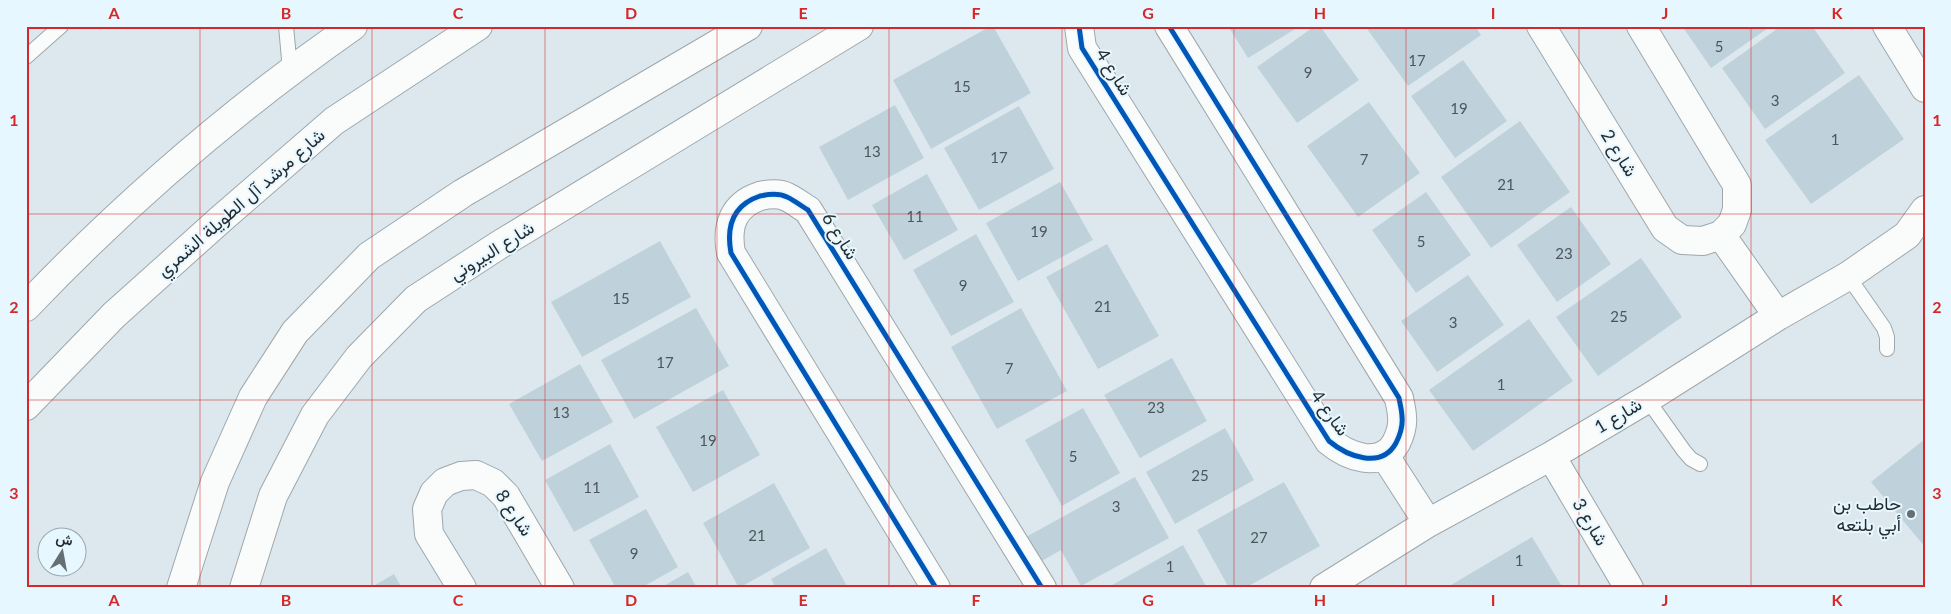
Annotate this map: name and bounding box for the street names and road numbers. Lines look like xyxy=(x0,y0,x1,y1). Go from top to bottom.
street label: شارع 4 xyxy=(1090,44,1138,100)
street label: شارع مرشد آل الطويلة الشمري xyxy=(152,123,332,285)
street label: شارع 2 xyxy=(1595,125,1643,181)
street label: شارع 6 xyxy=(816,208,864,264)
street label: شارع البيروني xyxy=(445,216,540,289)
street label: شارع 4 xyxy=(1305,385,1355,441)
street label: شارع 1 xyxy=(1590,393,1646,439)
street label: شارع 8 xyxy=(490,485,538,541)
street label: شارع 3 xyxy=(1567,494,1613,550)

